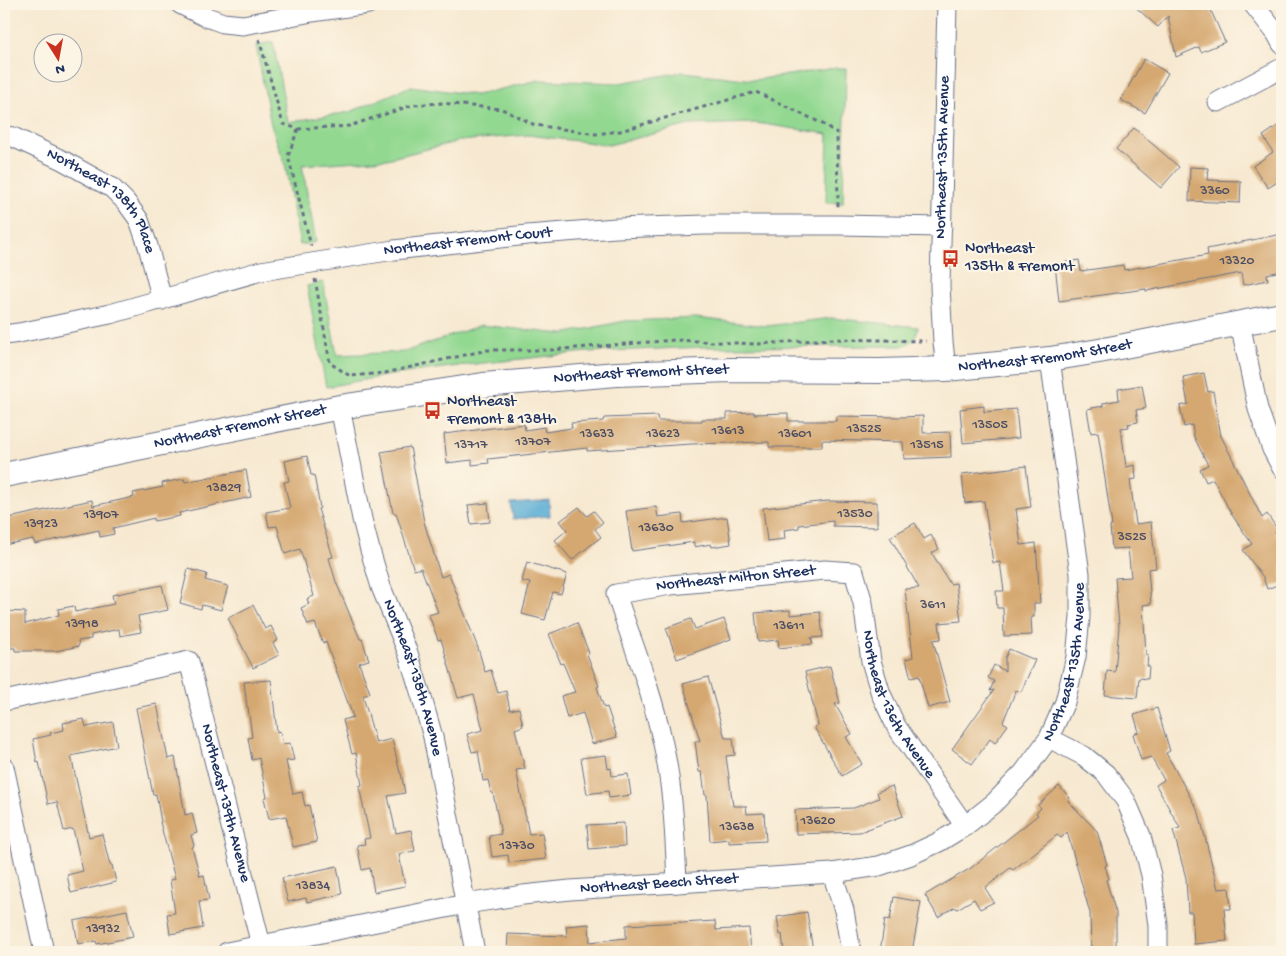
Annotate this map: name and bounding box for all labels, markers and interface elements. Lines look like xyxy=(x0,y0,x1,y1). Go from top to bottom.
north arrow xyxy=(32,32,82,82)
text: N xyxy=(54,59,66,78)
street label: Northeast 135th Avenue xyxy=(932,75,955,239)
street label: Northeast 138th Place xyxy=(43,144,159,256)
house number: 3360 xyxy=(1199,183,1230,200)
street label: Northeast Fremont Court xyxy=(382,223,554,261)
place label: Northeast 135th & Fremont xyxy=(964,240,1076,277)
bus stop icon: Northeast 135th & Fremont xyxy=(941,248,961,268)
house number: 13320 xyxy=(1219,253,1255,270)
street label: Northeast Fremont Street xyxy=(957,335,1135,377)
street label: Northeast Fremont Street xyxy=(553,361,730,389)
place label: Northeast Fremont & 138th xyxy=(446,393,557,430)
street label: Northeast Fremont Street xyxy=(152,400,329,454)
bus stop icon: Northeast Fremont & 138th xyxy=(423,401,443,421)
house number: 13505 xyxy=(971,417,1008,434)
house number: 13525 xyxy=(846,421,881,438)
house number: 13613 xyxy=(711,423,744,440)
house number: 13633 xyxy=(579,426,614,443)
house number: 13623 xyxy=(645,426,680,443)
house number: 13601 xyxy=(777,426,812,443)
house number: 13707 xyxy=(514,434,551,451)
house number: 13717 xyxy=(453,437,488,454)
house number: 13515 xyxy=(909,437,944,454)
house number: 13829 xyxy=(206,480,241,497)
house number: 13530 xyxy=(836,506,873,523)
house number: 13907 xyxy=(82,507,119,524)
house number: 13923 xyxy=(23,516,58,533)
house number: 13630 xyxy=(637,520,674,537)
house number: 3525 xyxy=(1117,529,1146,546)
street label: Northeast Milton Street xyxy=(655,561,818,597)
street label: Northeast 135th Avenue xyxy=(1039,582,1090,745)
street label: Northeast 138th Avenue xyxy=(378,597,446,758)
house number: 3611 xyxy=(919,597,946,614)
house number: 13918 xyxy=(64,616,99,633)
house number: 13611 xyxy=(772,618,805,635)
street label: Northeast 136th Avenue xyxy=(857,629,939,783)
street label: Northeast 139th Avenue xyxy=(196,722,254,885)
house number: 13620 xyxy=(800,813,835,830)
house number: 13638 xyxy=(719,819,755,836)
house number: 13730 xyxy=(498,838,535,855)
street label: Northeast Beech Street xyxy=(580,870,740,899)
house number: 13834 xyxy=(295,878,331,895)
house number: 13932 xyxy=(85,921,120,938)

